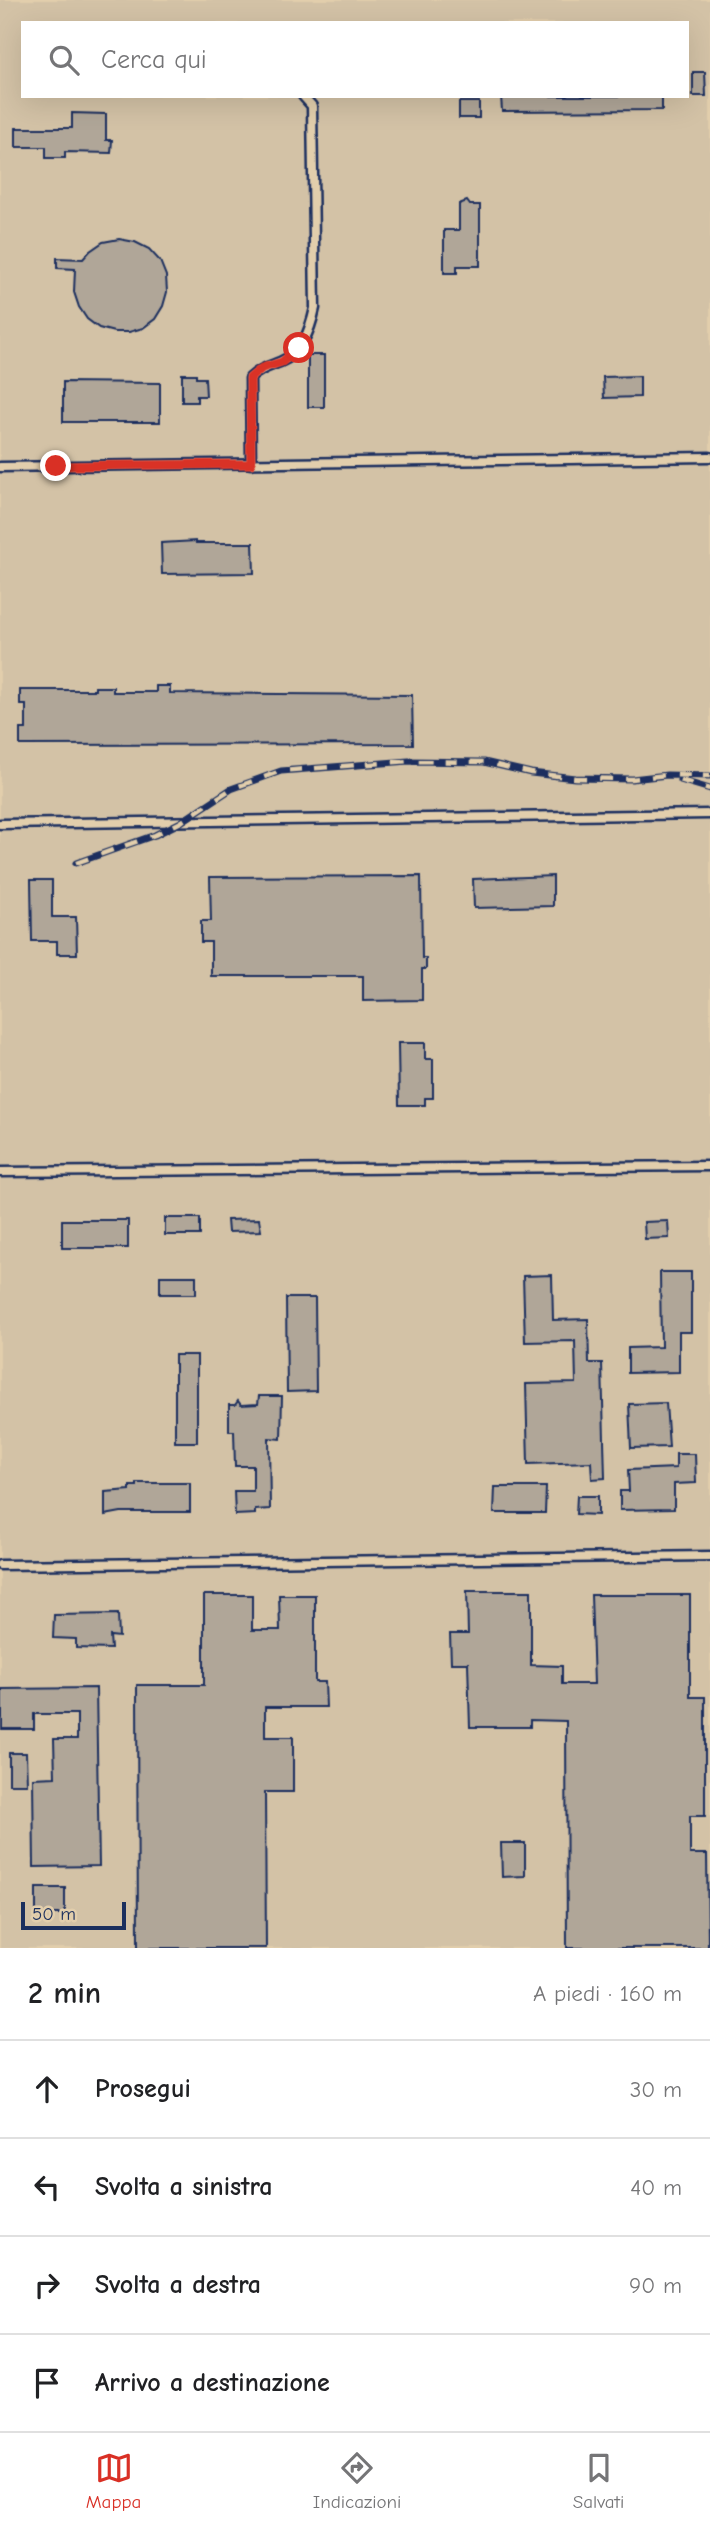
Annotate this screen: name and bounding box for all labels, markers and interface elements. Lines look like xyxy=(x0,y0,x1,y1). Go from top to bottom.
search box xyxy=(21,21,689,98)
icon: search xyxy=(45,41,83,79)
text: Cerca qui xyxy=(101,45,207,75)
route start xyxy=(283,332,314,363)
route end xyxy=(40,450,71,481)
scale bar xyxy=(21,1899,126,1931)
text: 50 m xyxy=(32,1903,76,1925)
text: 2 min xyxy=(28,1976,101,2011)
text: A piedi · 160 m xyxy=(533,1980,682,2007)
icon: ahead xyxy=(28,2070,66,2108)
text: Prosegui xyxy=(95,2074,191,2104)
text: 30 m xyxy=(630,2076,682,2103)
icon: left xyxy=(28,2168,66,2206)
text: Svolta a sinistra xyxy=(95,2172,273,2202)
text: 40 m xyxy=(630,2174,682,2201)
icon: right xyxy=(28,2266,66,2304)
text: Svolta a destra xyxy=(95,2270,261,2300)
text: 90 m xyxy=(629,2272,682,2299)
icon: arrive xyxy=(28,2364,66,2402)
text: Arrivo a destinazione xyxy=(95,2368,330,2398)
tab: Mappa xyxy=(86,2449,141,2513)
tab: Indicazioni xyxy=(313,2449,401,2513)
tab: Salvati xyxy=(573,2449,624,2513)

